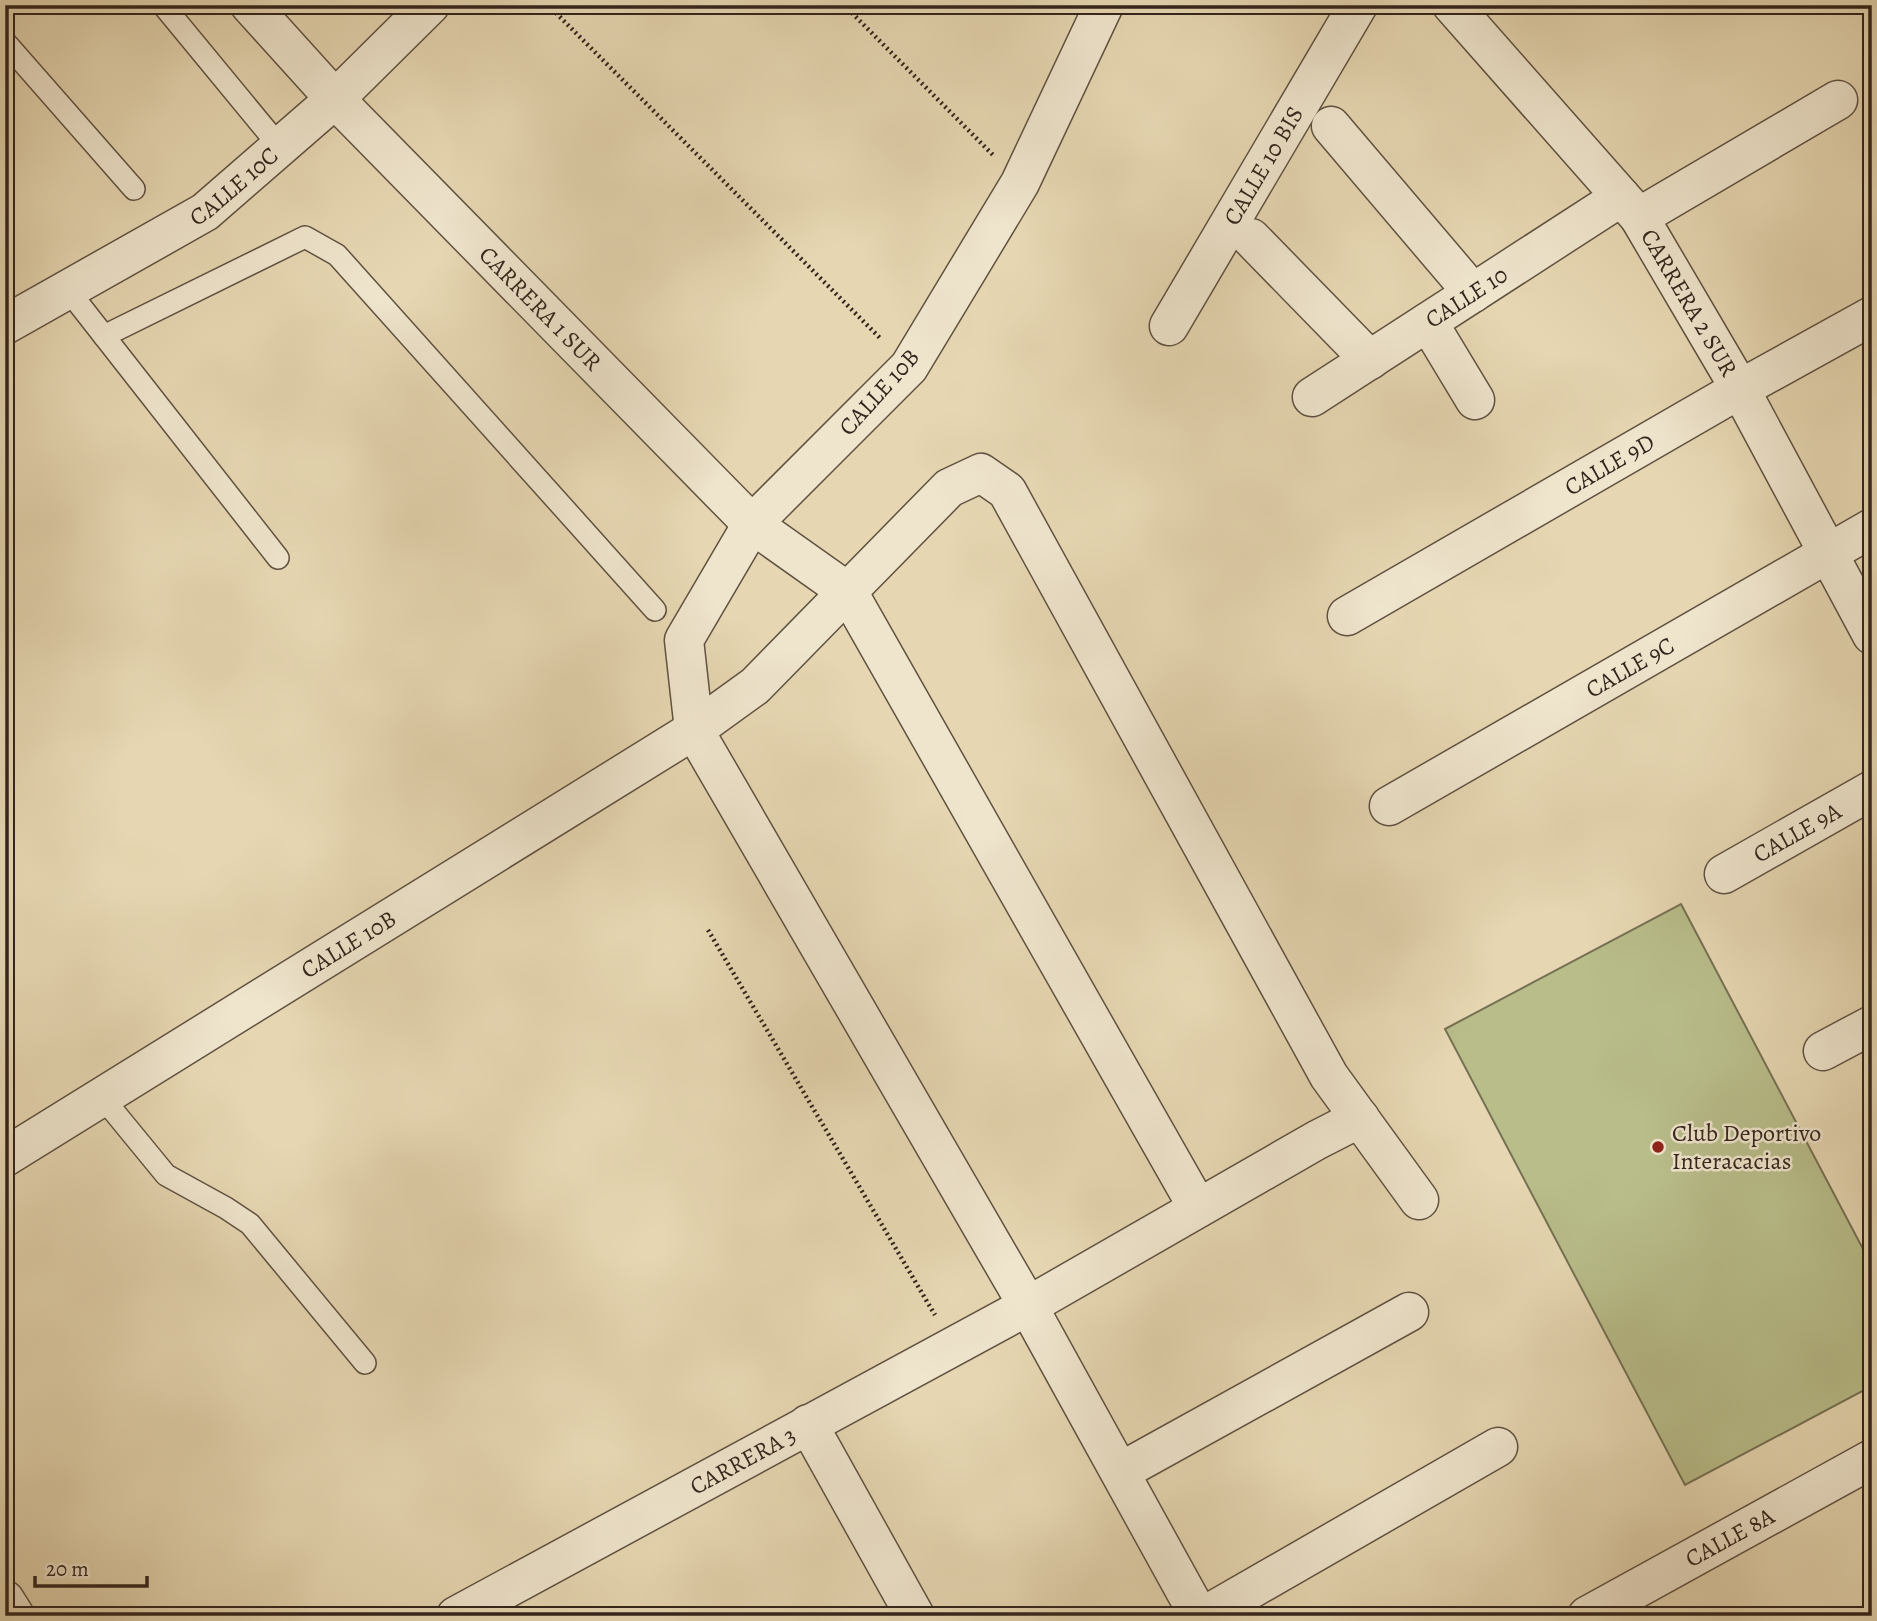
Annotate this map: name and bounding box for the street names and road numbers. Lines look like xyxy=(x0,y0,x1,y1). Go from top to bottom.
street label: CALLE 10 BIS xyxy=(1216,100,1311,231)
street label: CALLE 10C xyxy=(184,140,285,234)
street label: CARRERA 2 SUR xyxy=(1633,223,1745,383)
street label: CARRERA 1 SUR xyxy=(472,239,609,378)
street label: CALLE 10 xyxy=(1419,258,1514,336)
street label: CALLE 10B xyxy=(831,342,927,442)
street label: CALLE 9D xyxy=(1558,426,1660,503)
street label: CALLE 9C xyxy=(1580,629,1680,705)
street label: CALLE 9A xyxy=(1747,794,1848,870)
street label: CALLE 10B xyxy=(295,902,402,986)
street label: CARRERA 3 xyxy=(684,1419,801,1502)
street label: CALLE 8A xyxy=(1680,1499,1781,1575)

